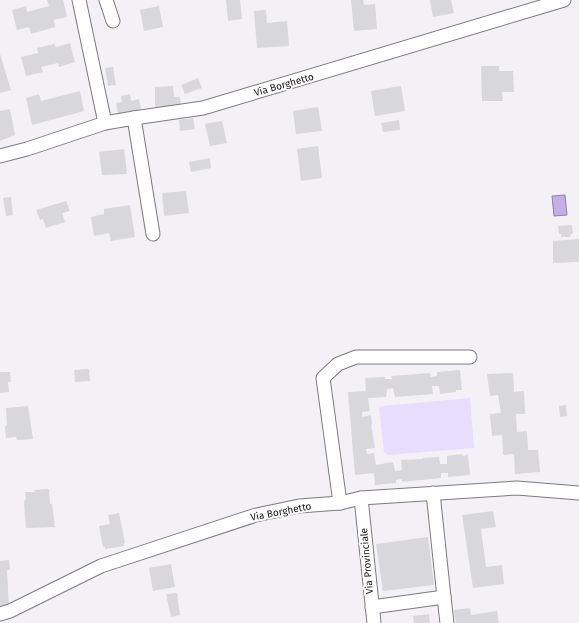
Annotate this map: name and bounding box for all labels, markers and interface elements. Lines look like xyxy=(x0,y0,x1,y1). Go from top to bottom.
street label: Via Borghetto xyxy=(253,71,315,99)
street label: Via Borghetto xyxy=(250,500,312,524)
street label: Via Provinciale xyxy=(358,527,376,595)

